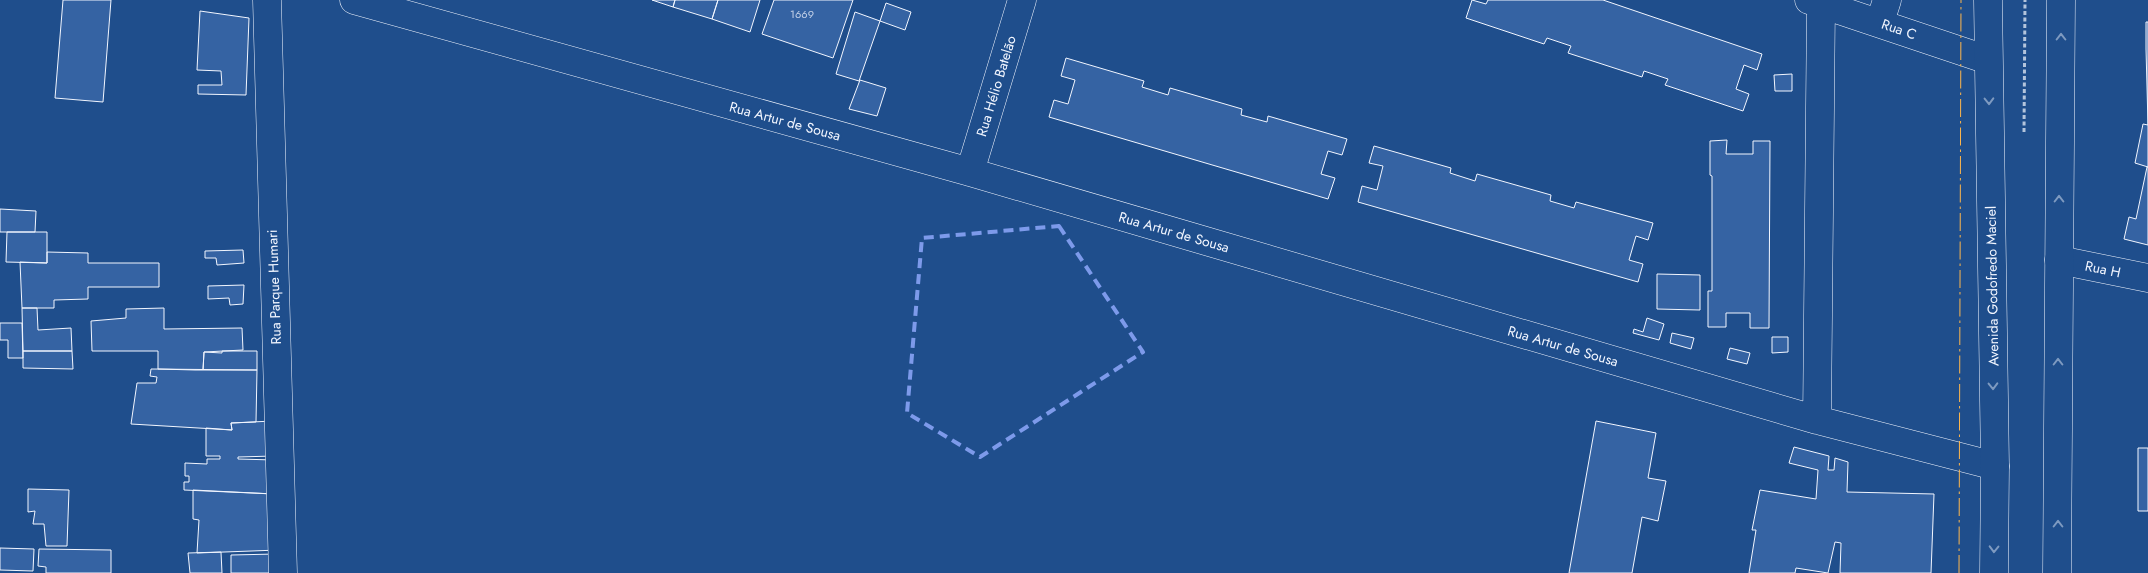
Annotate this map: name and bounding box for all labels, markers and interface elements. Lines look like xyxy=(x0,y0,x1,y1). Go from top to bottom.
house number: 1669 xyxy=(790,6,814,22)
street label: Rua C xyxy=(1879,14,1919,44)
street label: Rua Hélio Batelão xyxy=(971,33,1021,139)
one-way arrow xyxy=(2056,33,2066,40)
street label: Rua Artur de Sousa xyxy=(727,97,843,145)
one-way arrow xyxy=(1984,98,1994,105)
one-way arrow xyxy=(2054,195,2064,203)
street label: Avenida Godofredo Maciel xyxy=(1981,206,2003,366)
street label: Rua Artur de Sousa xyxy=(1116,207,1232,257)
street label: Rua Parque Humari xyxy=(262,229,286,345)
street label: Rua H xyxy=(2083,255,2123,283)
street label: Rua Artur de Sousa xyxy=(1505,321,1621,371)
one-way arrow xyxy=(2053,358,2064,366)
one-way arrow xyxy=(1988,382,1999,390)
one-way arrow xyxy=(2053,520,2063,528)
one-way arrow xyxy=(1989,545,1999,553)

